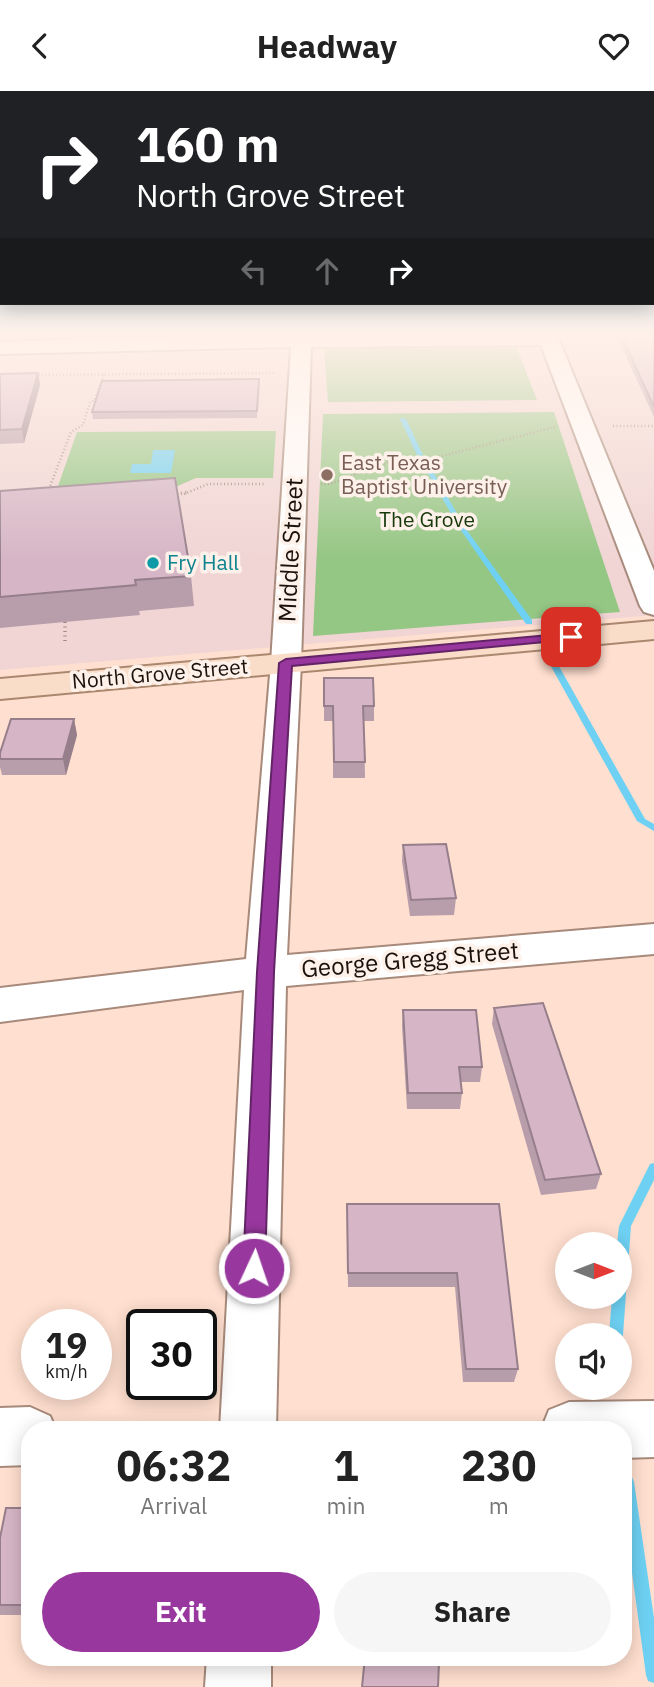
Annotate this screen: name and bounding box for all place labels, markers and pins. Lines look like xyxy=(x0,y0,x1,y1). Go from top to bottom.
place label: East Texas Baptist University xyxy=(341,448,508,500)
marker: East Texas Baptist University xyxy=(319,467,335,483)
place label: Fry Hall xyxy=(167,548,239,576)
marker: Fry Hall xyxy=(145,555,161,571)
pin xyxy=(541,607,601,667)

